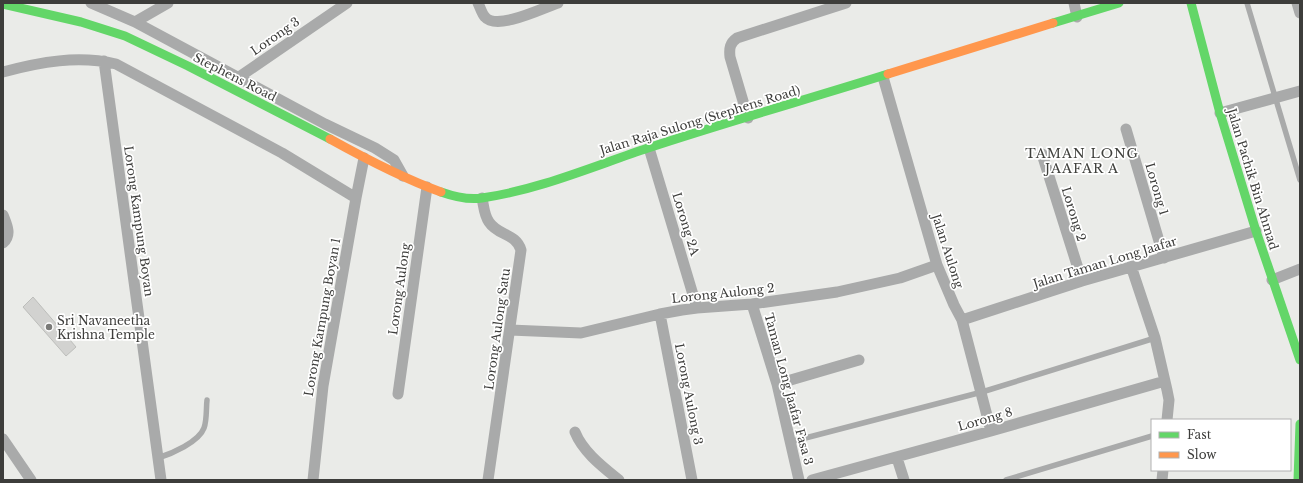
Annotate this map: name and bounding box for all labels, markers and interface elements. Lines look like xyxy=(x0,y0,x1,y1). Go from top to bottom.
street label: Lorong 3 xyxy=(248,14,302,58)
street label: Stephens Road xyxy=(191,50,279,104)
street label: Jalan Raja Sulong (Stephens Road) xyxy=(596,82,802,158)
street label: Jalan Pachik Bin Ahmad xyxy=(1224,105,1282,252)
street label: Lorong Kampung Boyan xyxy=(121,145,157,297)
district label: TAMAN LONG JAAFAR A xyxy=(1025,145,1139,177)
street label: Lorong 1 xyxy=(1142,161,1172,217)
street label: Lorong 2 xyxy=(1059,185,1089,243)
street label: Lorong 2A xyxy=(669,191,703,258)
street label: Jalan Aulong xyxy=(928,210,967,291)
street label: Jalan Taman Long Jaafar xyxy=(1029,233,1179,292)
street label: Lorong Kampung Boyan 1 xyxy=(301,237,343,397)
street label: Lorong Aulong xyxy=(385,241,413,336)
street label: Lorong Aulong Satu xyxy=(481,267,513,391)
street label: Lorong Aulong 2 xyxy=(671,280,775,306)
street label: Taman Long Jaafar Fasa 3 xyxy=(761,311,817,467)
place label: Sri Navaneetha Krishna Temple xyxy=(57,313,155,342)
marker: Sri Navaneetha Krishna Temple xyxy=(44,322,54,332)
street label: Lorong Aulong 3 xyxy=(672,342,706,446)
street label: Lorong 8 xyxy=(956,404,1014,434)
legend xyxy=(1151,419,1291,471)
text: Fast xyxy=(1187,427,1212,442)
text: Slow xyxy=(1187,447,1217,462)

